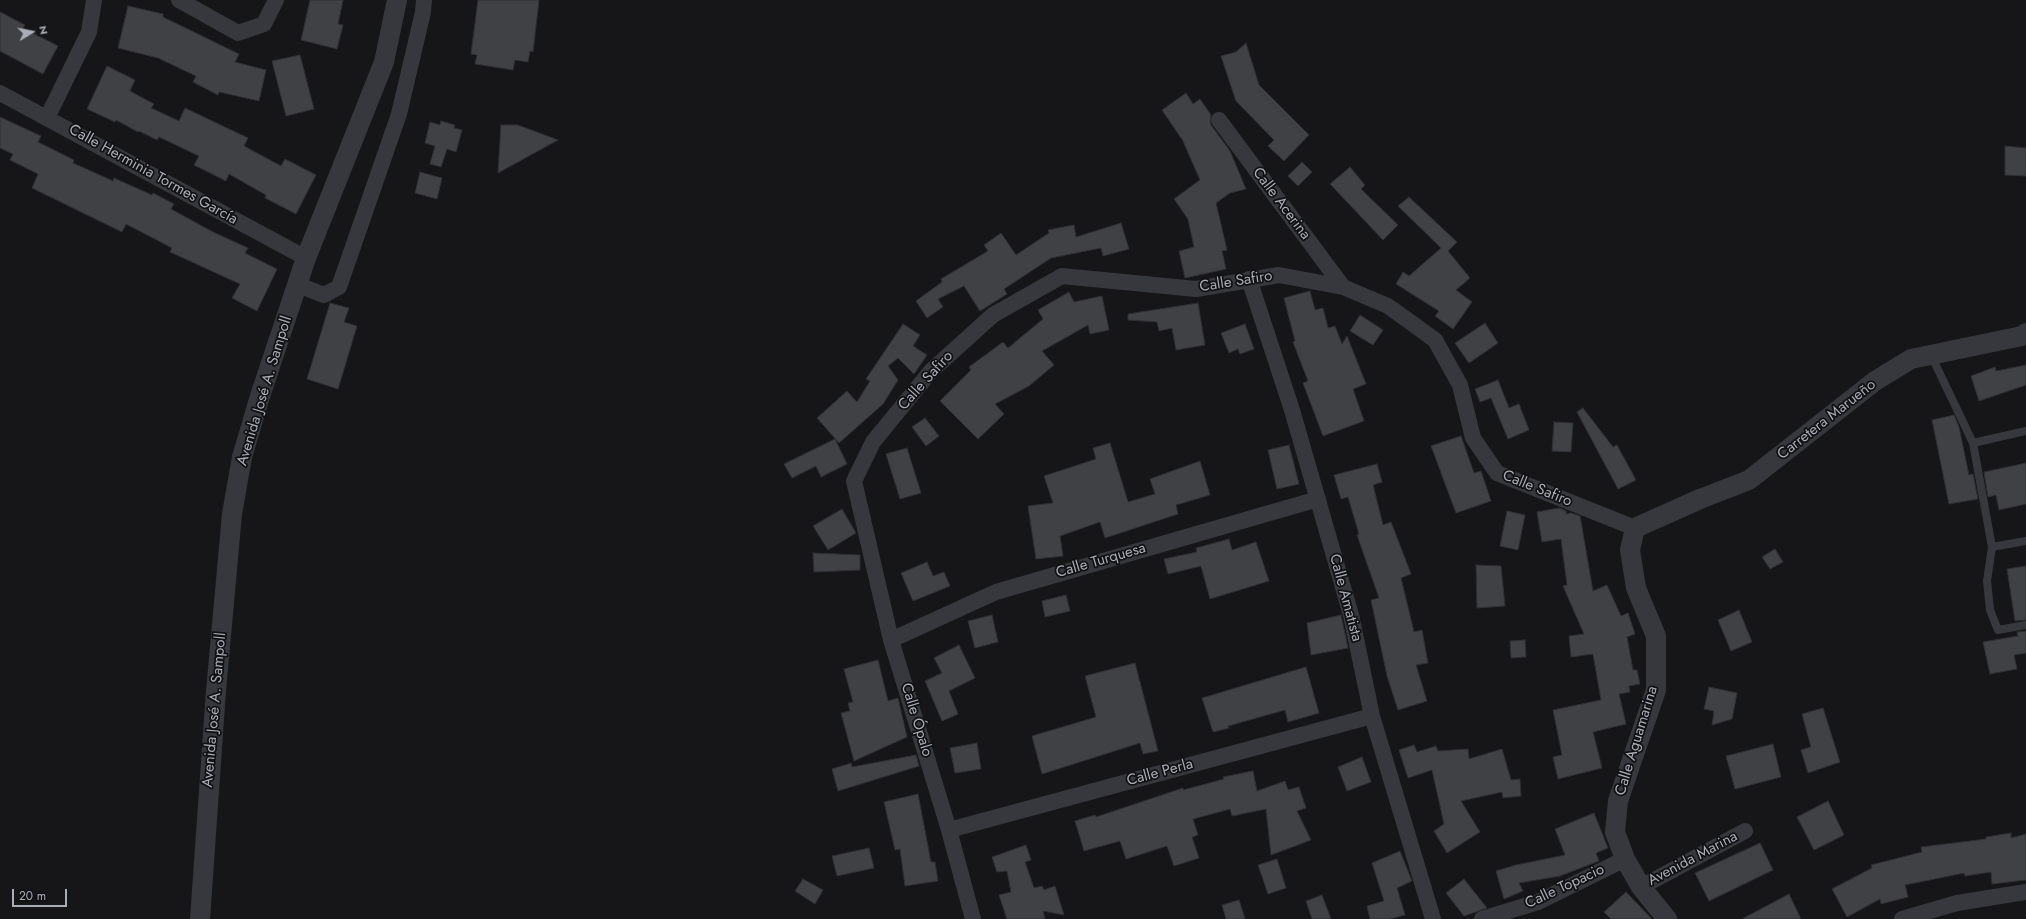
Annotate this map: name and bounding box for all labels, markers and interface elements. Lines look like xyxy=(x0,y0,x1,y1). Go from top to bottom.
north arrow xyxy=(12,12,52,52)
text: N xyxy=(35,24,52,36)
street label: Calle Herminia Tormes García xyxy=(65,121,241,229)
street label: Calle Acerina xyxy=(1248,164,1314,244)
street label: Calle Safiro xyxy=(1198,267,1274,297)
street label: Avenida José A. Sampoll xyxy=(234,314,296,468)
street label: Calle Safiro xyxy=(895,348,957,414)
street label: Carretera Marueño xyxy=(1774,376,1880,464)
street label: Calle Safiro xyxy=(1500,467,1574,511)
street label: Calle Turquesa xyxy=(1054,540,1148,582)
street label: Calle Amatista xyxy=(1325,552,1365,644)
street label: Avenida José A. Sampoll xyxy=(199,632,231,788)
street label: Calle Ópalo xyxy=(896,681,936,759)
street label: Calle Aguamarina xyxy=(1612,684,1662,798)
street label: Calle Perla xyxy=(1125,756,1195,790)
street label: Avenida Marina xyxy=(1645,828,1741,890)
street label: Calle Topacio xyxy=(1523,861,1607,913)
scale bar xyxy=(14,881,69,907)
text: 20 m xyxy=(19,887,46,905)

